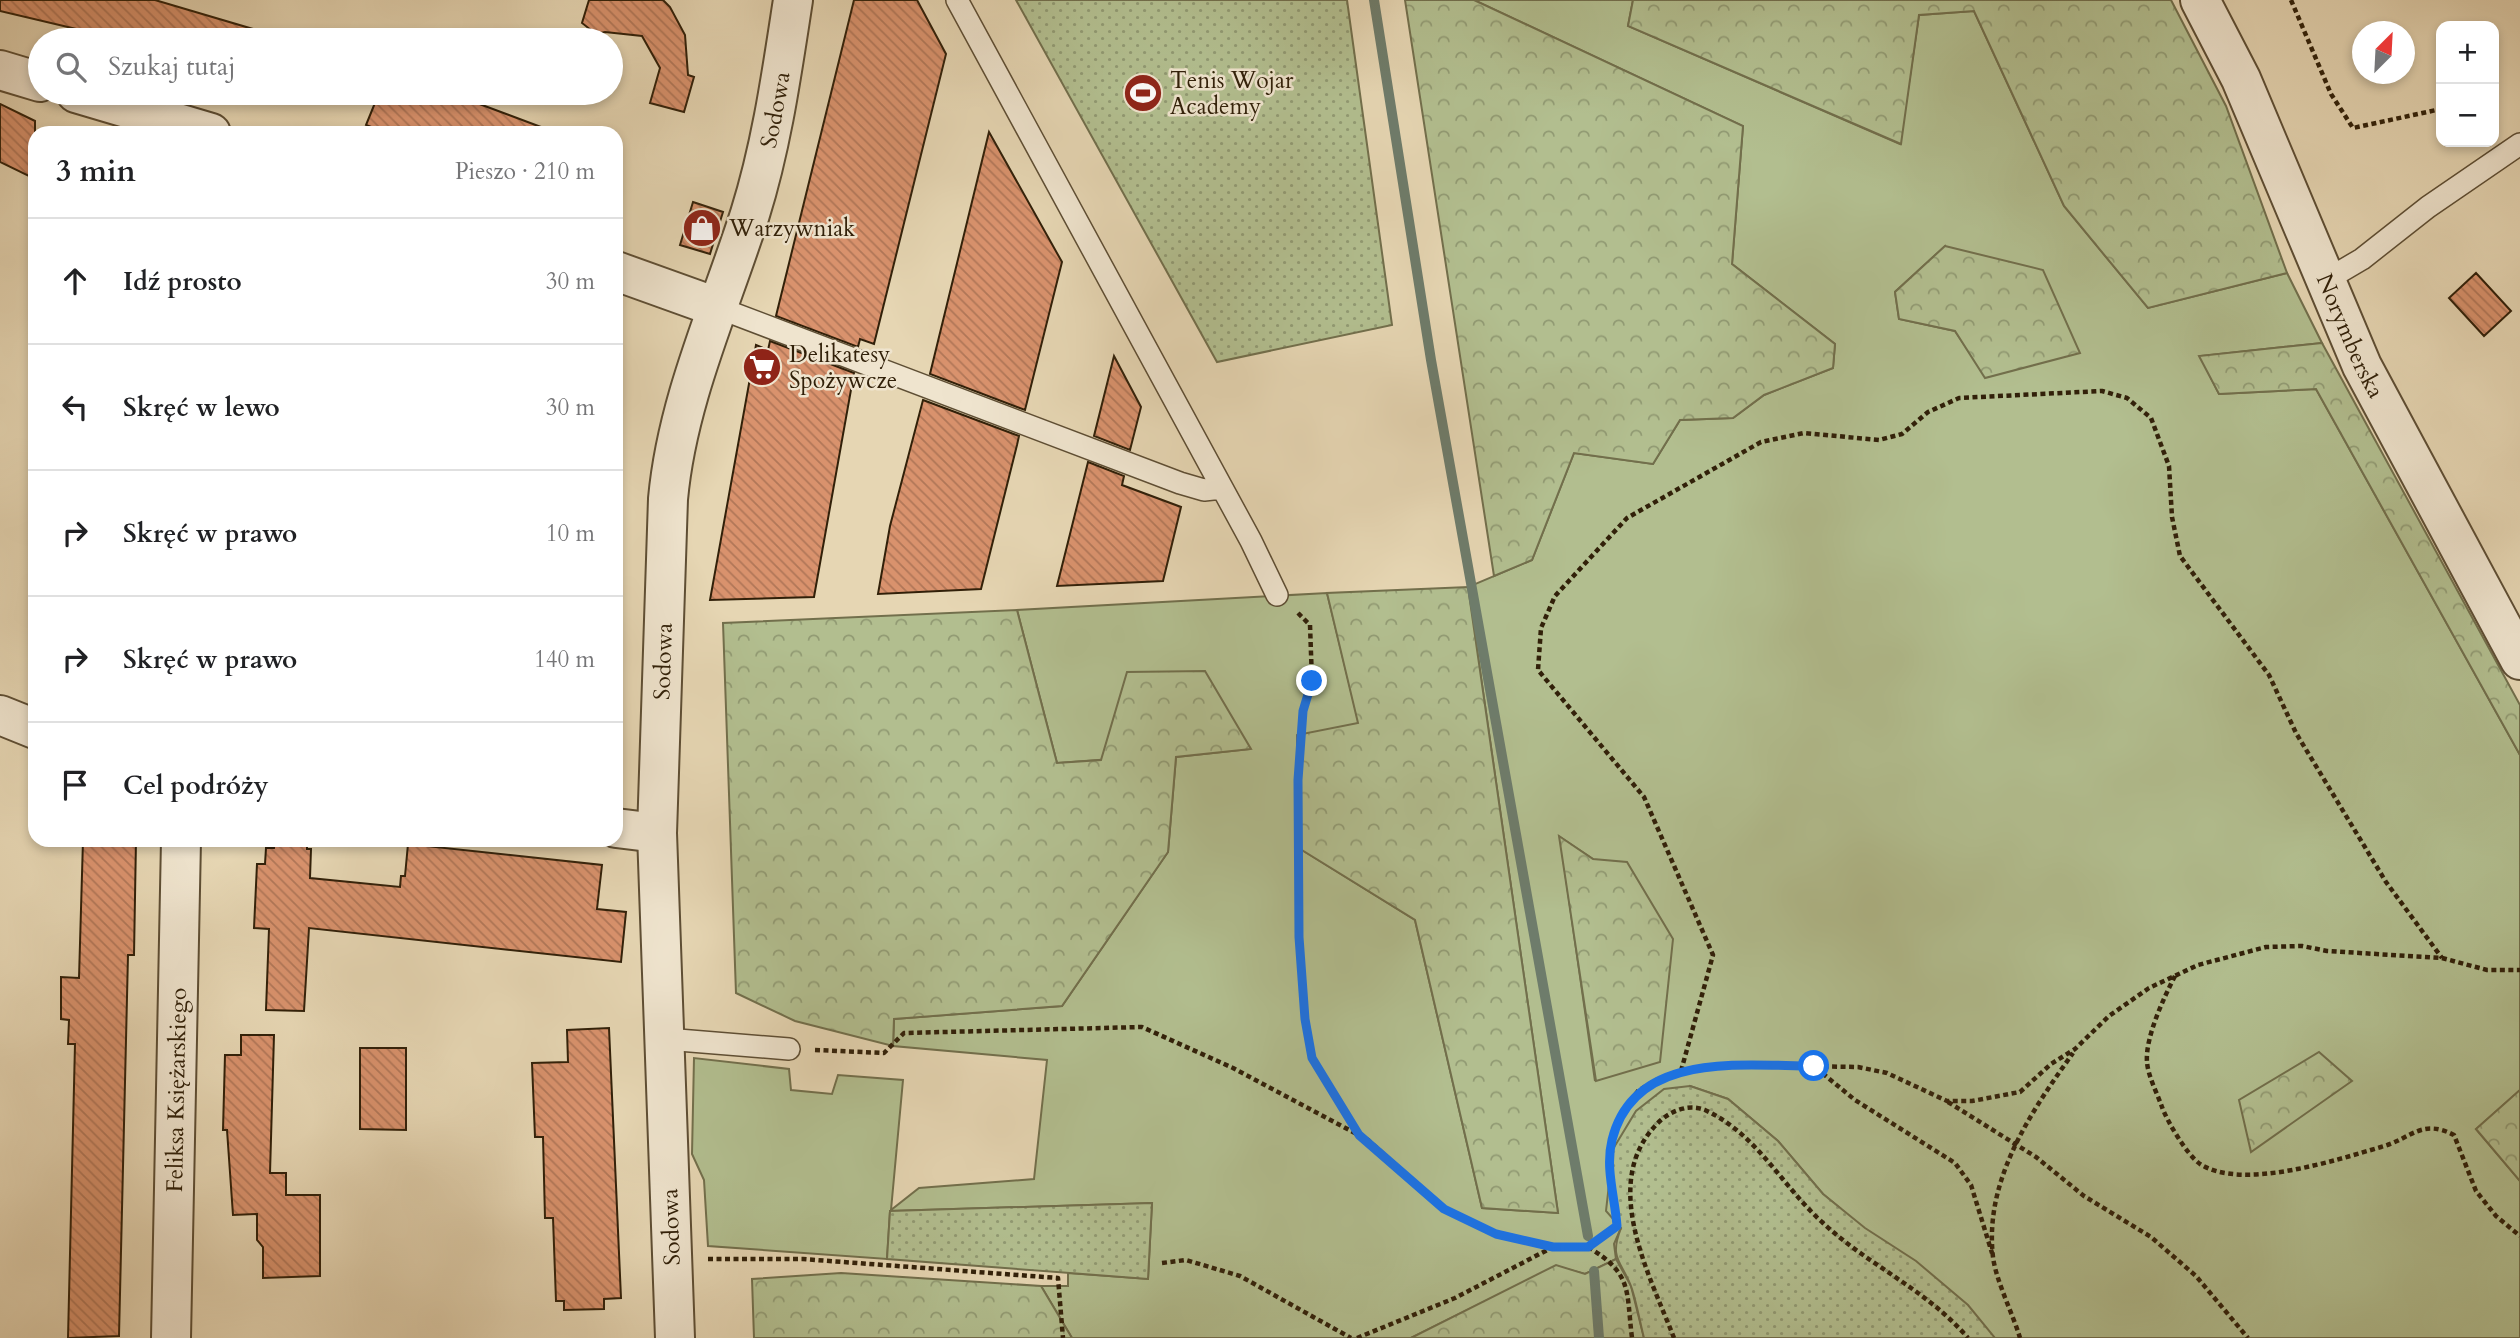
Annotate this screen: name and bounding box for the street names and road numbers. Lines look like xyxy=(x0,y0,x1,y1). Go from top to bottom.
street label: Sodowa xyxy=(752,69,797,151)
street label: Norymberska xyxy=(2309,269,2392,403)
street label: Sodowa xyxy=(646,622,679,700)
street label: Feliksa Księżarskiego xyxy=(158,987,194,1193)
street label: Sodowa xyxy=(654,1188,688,1266)

